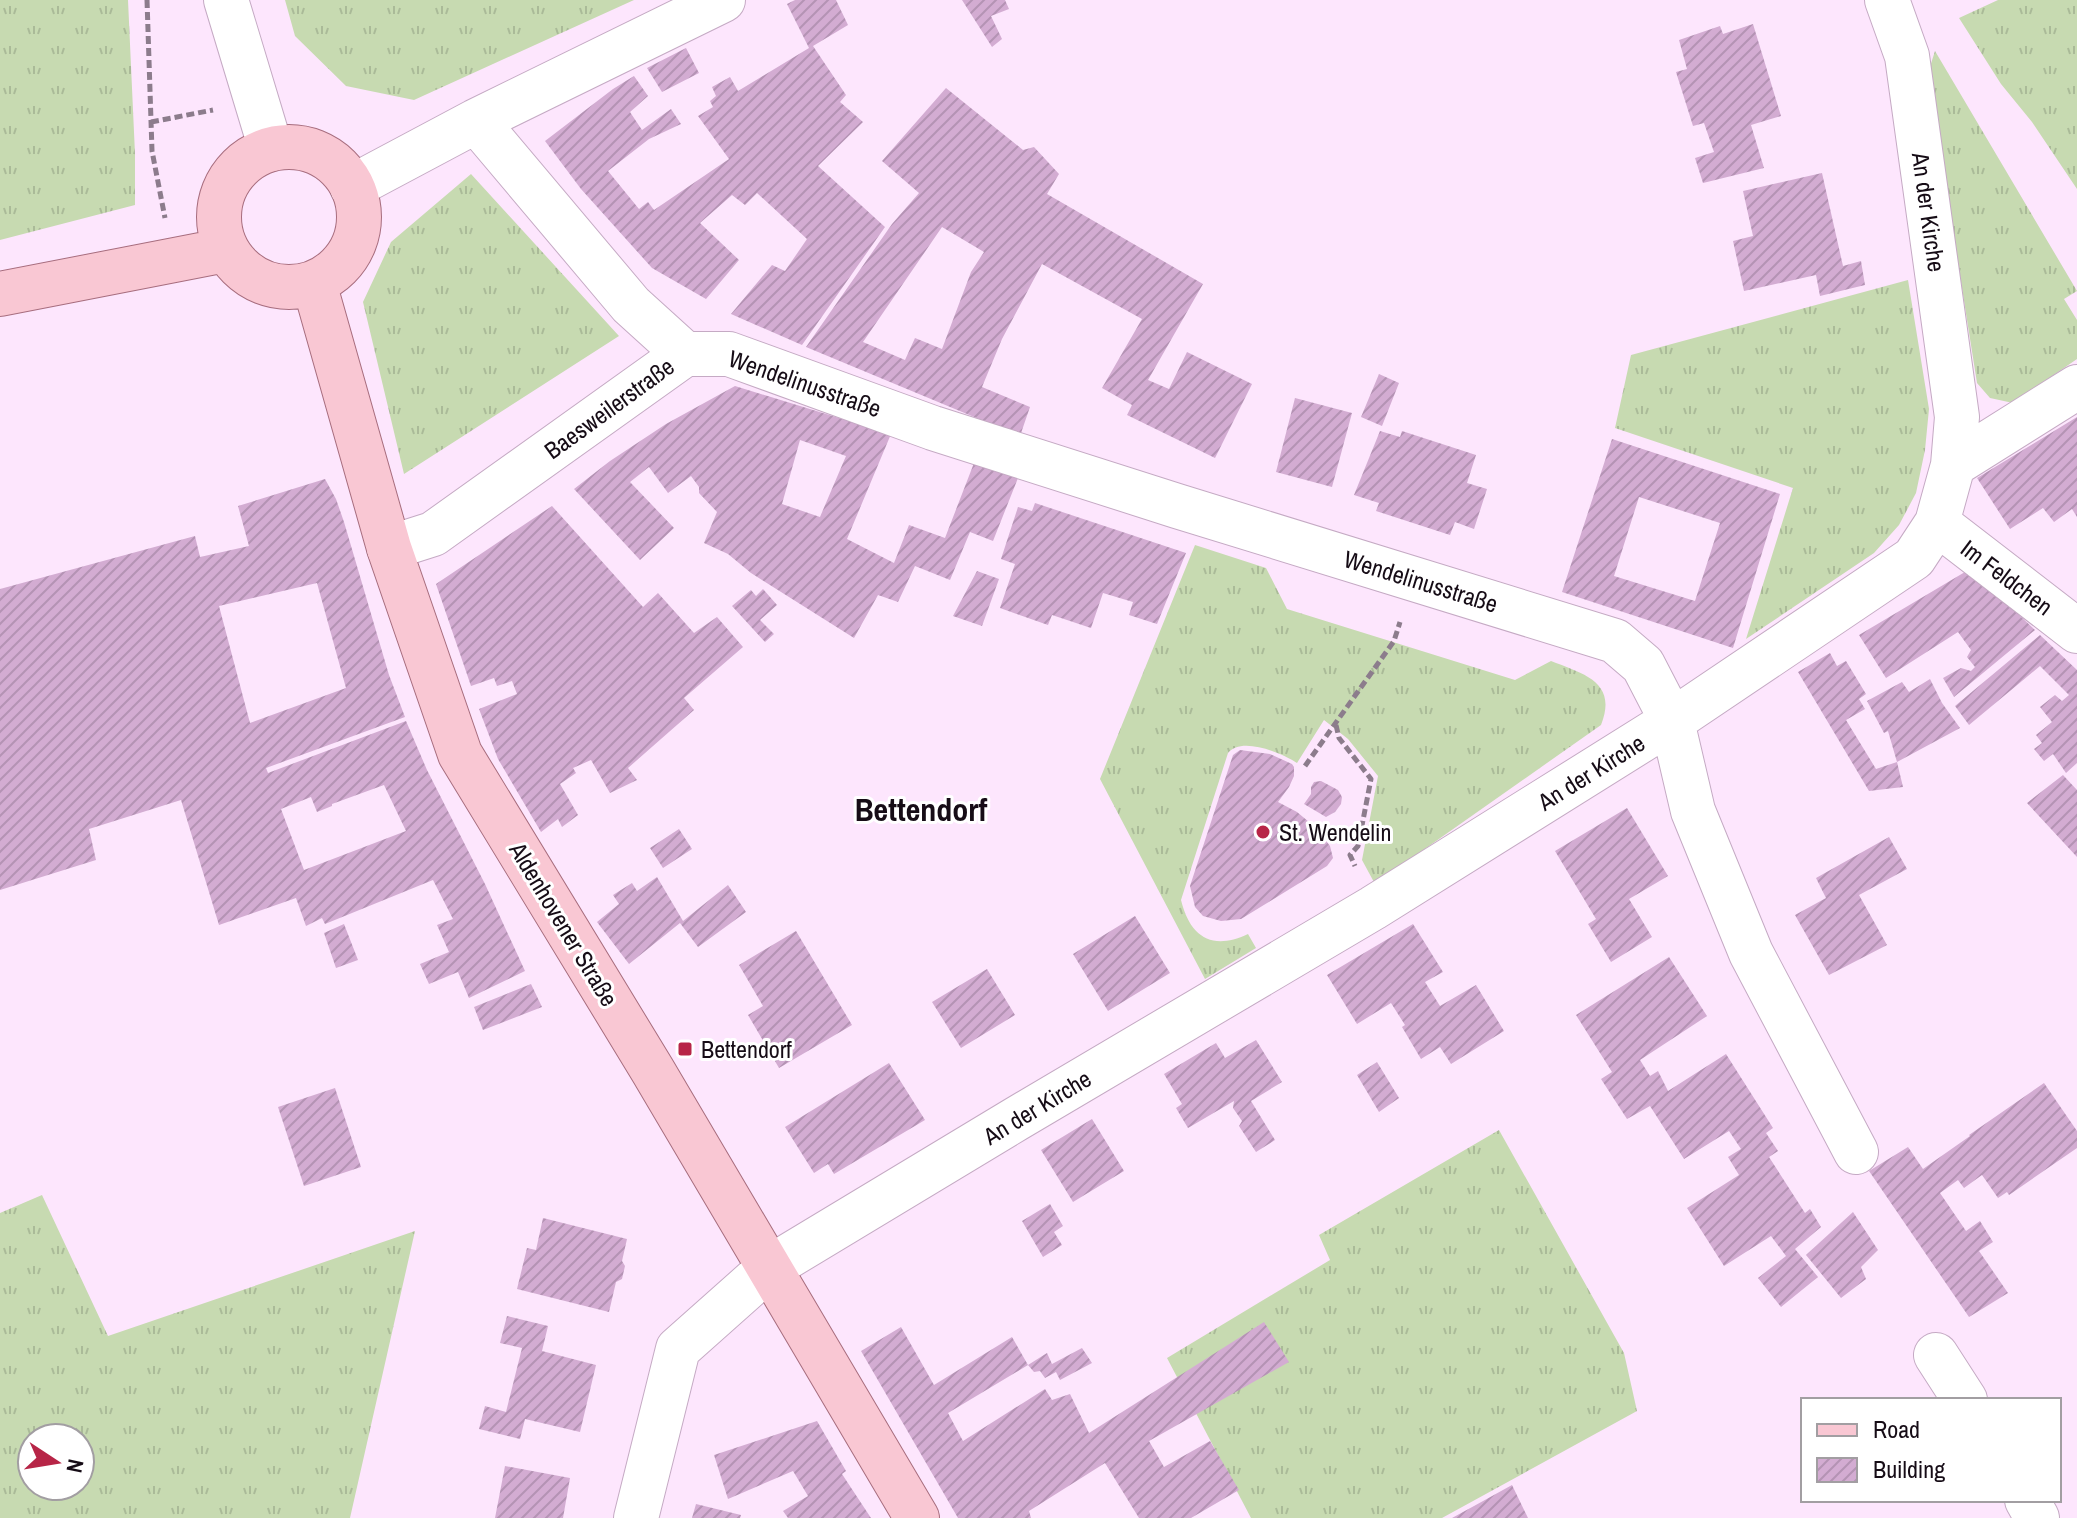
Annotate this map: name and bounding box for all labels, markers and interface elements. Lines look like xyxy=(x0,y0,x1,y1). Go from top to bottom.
street label: An der Kirche xyxy=(1905,149,1953,274)
street label: Wendelinusstraße xyxy=(724,342,886,424)
street label: Baesweilerstraße xyxy=(538,350,680,466)
street label: Im Feldchen xyxy=(1955,532,2059,622)
street label: Wendelinusstraße xyxy=(1340,542,1502,620)
street label: An der Kirche xyxy=(1531,727,1651,818)
district label: Bettendorf xyxy=(855,788,988,831)
place label: St. Wendelin xyxy=(1279,816,1391,848)
marker: St. Wendelin xyxy=(1254,823,1272,841)
street label: Aldenhovener Straße xyxy=(502,835,626,1012)
place label: Bettendorf xyxy=(701,1033,792,1065)
marker: Bettendorf xyxy=(676,1040,694,1058)
street label: An der Kirche xyxy=(976,1062,1097,1152)
legend xyxy=(1801,1398,2061,1502)
text: Road xyxy=(1873,1413,1920,1445)
north arrow xyxy=(16,1422,96,1502)
text: Building xyxy=(1873,1453,1945,1485)
text: N xyxy=(60,1457,92,1476)

